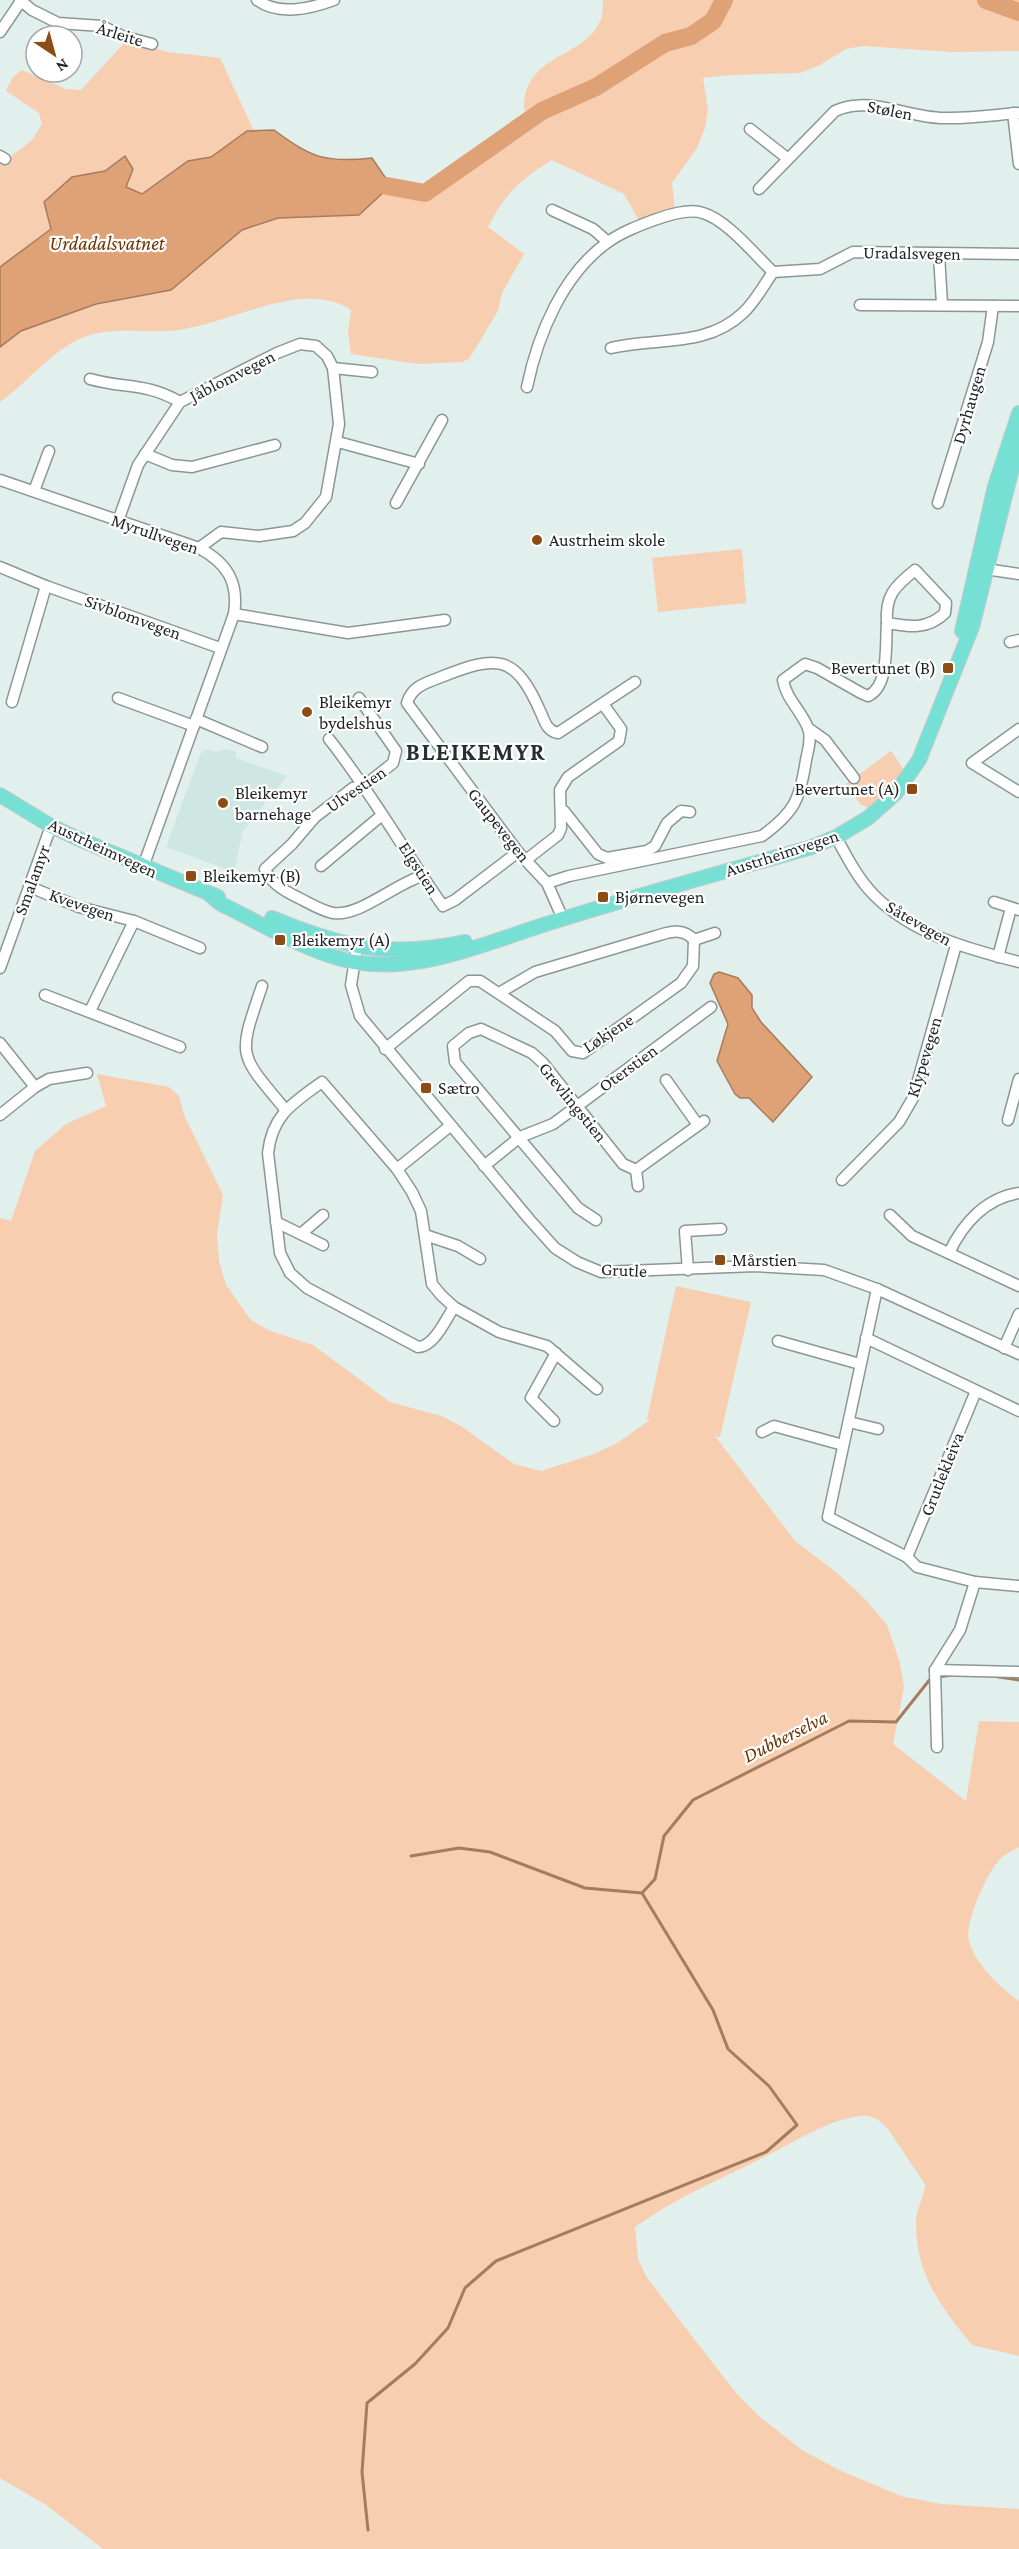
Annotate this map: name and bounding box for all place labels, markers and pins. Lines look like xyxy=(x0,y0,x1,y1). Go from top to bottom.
place label: Austrheim skole xyxy=(549,530,665,550)
marker: Austrheim skole xyxy=(530,533,544,547)
place label: Bevertunet (B) xyxy=(831,658,936,679)
marker: Bevertunet (B) xyxy=(941,661,955,675)
place label: Bleikemyr bydelshus xyxy=(319,692,392,733)
marker: Bleikemyr bydelshus xyxy=(300,705,314,719)
place label: Bevertunet (A) xyxy=(795,779,900,800)
marker: Bevertunet (A) xyxy=(905,782,919,796)
place label: Bleikemyr barnehage xyxy=(235,783,311,824)
marker: Bleikemyr barnehage xyxy=(216,796,230,810)
place label: Bleikemyr (B) xyxy=(203,866,301,887)
marker: Bleikemyr (B) xyxy=(184,869,198,883)
place label: Bjørnevegen xyxy=(615,887,705,908)
marker: Bjørnevegen xyxy=(596,890,610,904)
place label: Bleikemyr (A) xyxy=(292,930,391,951)
marker: Bleikemyr (A) xyxy=(273,933,287,947)
place label: Sætro xyxy=(438,1078,480,1098)
marker: Sætro xyxy=(419,1081,433,1095)
place label: Mårstien xyxy=(732,1250,797,1270)
marker: Mårstien xyxy=(713,1253,727,1267)

